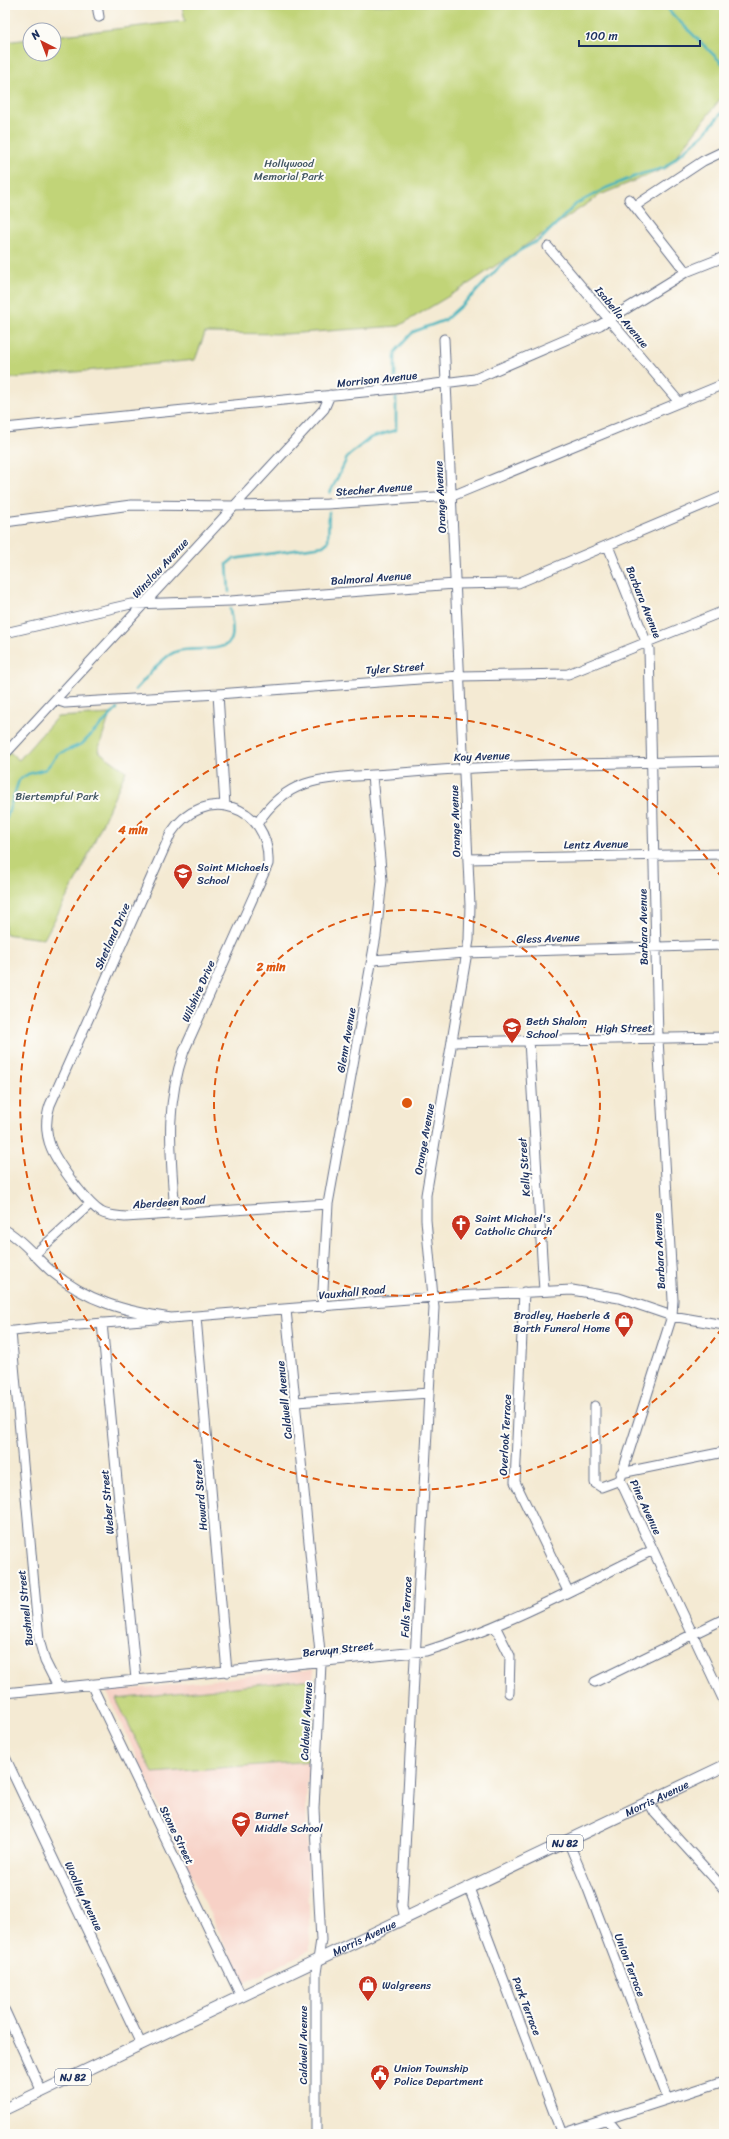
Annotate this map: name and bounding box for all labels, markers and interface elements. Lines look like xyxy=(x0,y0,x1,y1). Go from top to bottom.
north arrow xyxy=(22,22,62,62)
scale bar xyxy=(579,22,700,48)
text: N xyxy=(26,25,45,45)
text: 100 m xyxy=(585,25,618,47)
park label: Hollywood Memorial Park xyxy=(254,154,324,186)
street label: Isabella Avenue xyxy=(589,281,654,353)
street label: Morrison Avenue xyxy=(336,366,419,393)
street label: Orange Avenue xyxy=(429,460,452,534)
street label: Stecher Avenue xyxy=(335,477,413,502)
street label: Winslow Avenue xyxy=(127,534,194,603)
street label: Barbara Avenue xyxy=(620,563,667,642)
street label: Balmoral Avenue xyxy=(330,566,413,591)
street label: Tyler Street xyxy=(365,657,425,680)
street label: Kay Avenue xyxy=(454,746,511,767)
street label: Orange Avenue xyxy=(445,784,466,857)
park label: Biertempful Park xyxy=(15,787,99,806)
text: 4 min xyxy=(117,819,148,841)
street label: Lentz Avenue xyxy=(564,834,629,855)
place label: Saint Michaels School xyxy=(197,858,269,890)
school or university icon: Saint Michaels School xyxy=(172,862,194,890)
street label: Barbara Avenue xyxy=(633,888,654,965)
street label: Shetland Drive xyxy=(89,899,136,973)
street label: Gless Avenue xyxy=(516,928,580,949)
text: 2 min xyxy=(255,956,286,978)
street label: Wilshire Drive xyxy=(176,957,221,1025)
street label: Glenn Avenue xyxy=(331,1006,362,1074)
place label: Beth Shalom School xyxy=(526,1012,588,1044)
school or university icon: Beth Shalom School xyxy=(501,1016,523,1044)
street label: High Street xyxy=(595,1019,653,1038)
centre of rings xyxy=(400,1096,414,1110)
street label: Orange Avenue xyxy=(409,1102,440,1176)
street label: Kelly Street xyxy=(513,1136,536,1197)
street label: Aberdeen Road xyxy=(131,1190,207,1215)
place label: Saint Michael's Catholic Church xyxy=(475,1209,553,1241)
street label: Barbara Avenue xyxy=(648,1212,671,1290)
church icon: Saint Michael's Catholic Church xyxy=(450,1213,472,1241)
street label: Vauxhall Road xyxy=(318,1280,387,1305)
place label: Bradley, Haeberle & Barth Funeral Home xyxy=(513,1306,611,1338)
shop icon: Bradley, Haeberle & Barth Funeral Home xyxy=(613,1310,635,1338)
street label: Caldwell Avenue xyxy=(271,1359,298,1440)
street label: Overlook Terrace xyxy=(494,1393,517,1476)
street label: Howard Street xyxy=(188,1458,213,1531)
street label: Weber Street xyxy=(95,1469,120,1535)
street label: Pine Avenue xyxy=(624,1476,667,1538)
street label: Bushnell Street xyxy=(12,1569,39,1647)
street label: Falls Terrace xyxy=(395,1576,418,1638)
street label: Berwyn Street xyxy=(302,1636,375,1663)
street label: Caldwell Avenue xyxy=(295,1681,318,1761)
street label: Morris Avenue xyxy=(622,1775,692,1822)
street label: Stone Street xyxy=(154,1803,199,1868)
place label: Burnet Middle School xyxy=(255,1806,323,1838)
school or university icon: Burnet Middle School xyxy=(230,1810,252,1838)
road number: NJ 82 xyxy=(547,1835,583,1851)
street label: Woolley Avenue xyxy=(59,1858,108,1935)
street label: Morris Avenue xyxy=(329,1914,400,1962)
street label: Union Terrace xyxy=(609,1931,650,2000)
shop icon: Walgreens xyxy=(357,1974,379,2002)
street label: Park Terrace xyxy=(507,1974,547,2039)
place label: Walgreens xyxy=(382,1976,432,1995)
street label: Caldwell Avenue xyxy=(294,2005,313,2084)
place label: Union Township Police Department xyxy=(394,2059,484,2091)
public building icon: Union Township Police Department xyxy=(369,2063,391,2091)
road number: NJ 82 xyxy=(55,2069,91,2085)

